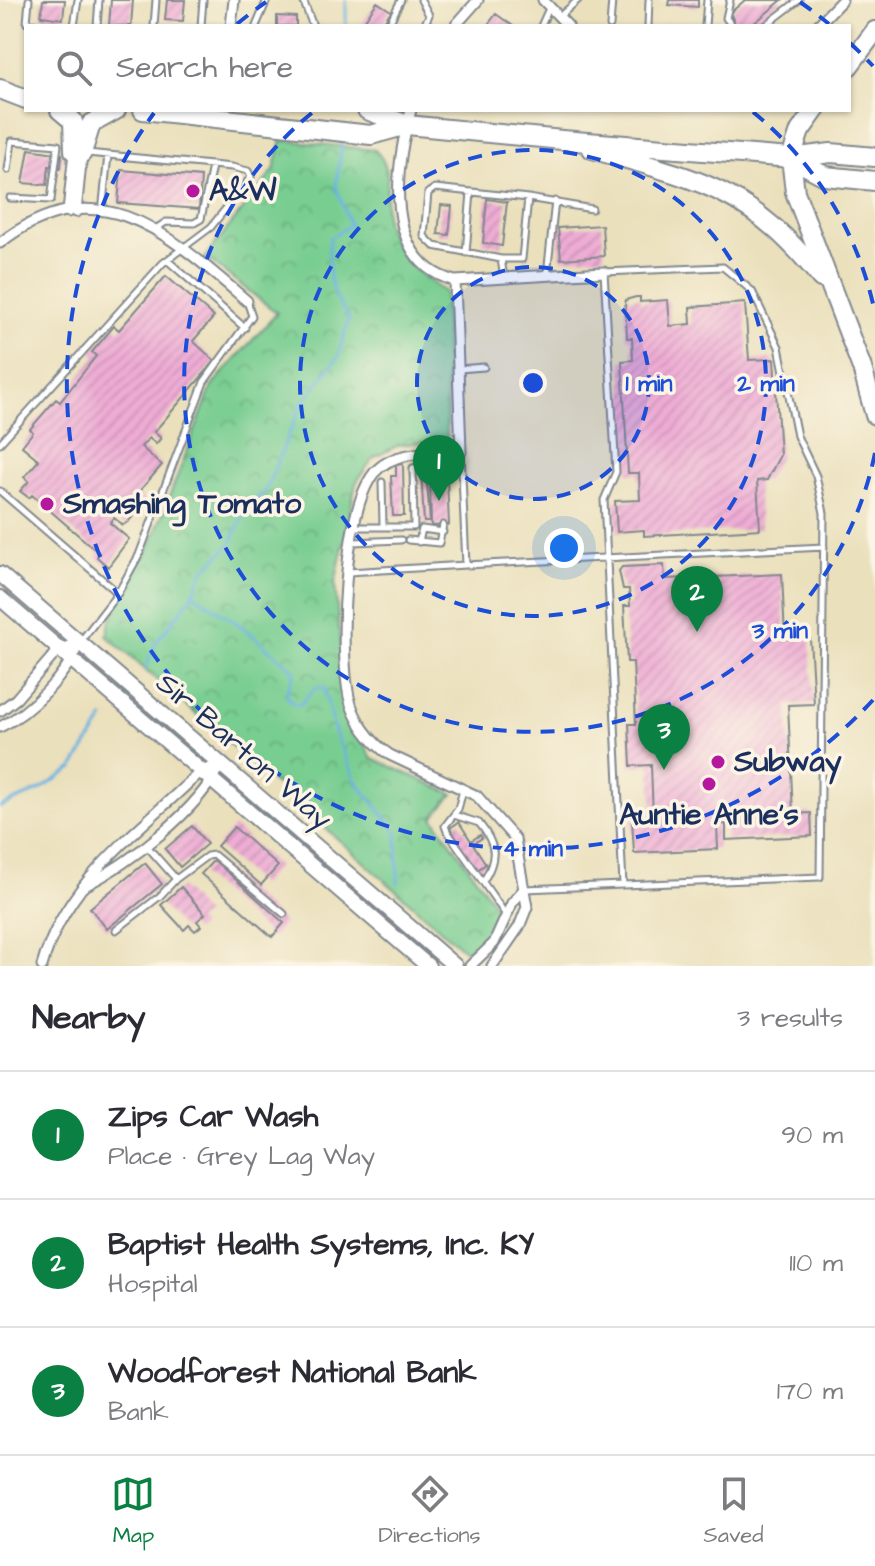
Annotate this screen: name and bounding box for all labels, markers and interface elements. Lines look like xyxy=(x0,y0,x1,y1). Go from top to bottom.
search box xyxy=(24,24,851,112)
icon: search xyxy=(52,46,96,90)
text: Search here xyxy=(116,47,293,89)
place label: A&W xyxy=(209,170,277,212)
marker: A&W xyxy=(184,182,202,200)
text: 1 min xyxy=(626,367,673,401)
text: 2 min xyxy=(736,367,795,401)
centre of rings xyxy=(519,369,547,397)
pin: 1 xyxy=(413,435,465,501)
place label: Smashing Tomato xyxy=(62,483,301,527)
marker: Smashing Tomato xyxy=(38,495,56,513)
your location xyxy=(544,528,584,568)
pin: 2 xyxy=(671,566,723,632)
text: 3 min xyxy=(751,614,808,648)
street label: Sir Barton Way xyxy=(146,662,341,840)
pin: 3 xyxy=(638,704,690,770)
place label: Subway xyxy=(733,741,842,785)
marker: Subway xyxy=(709,753,727,771)
marker: Auntie Anne's xyxy=(700,775,718,793)
place label: Auntie Anne's xyxy=(619,794,799,836)
text: 4 min xyxy=(503,832,563,866)
text: Nearby xyxy=(32,994,146,1042)
text: 3 results xyxy=(737,1000,843,1036)
text: Zips Car Wash xyxy=(108,1096,318,1138)
text: 1 xyxy=(56,1117,60,1153)
text: 90 m xyxy=(781,1117,843,1153)
text: Place · Grey Lag Way xyxy=(108,1138,375,1174)
text: Baptist Health Systems, Inc. KY xyxy=(108,1224,534,1266)
text: 2 xyxy=(51,1245,65,1281)
text: 110 m xyxy=(789,1245,843,1281)
text: Hospital xyxy=(108,1266,198,1302)
text: Woodforest National Bank xyxy=(108,1352,477,1394)
text: 3 xyxy=(51,1373,65,1409)
text: 170 m xyxy=(777,1373,843,1409)
text: Bank xyxy=(108,1394,169,1430)
tab: Map xyxy=(111,1472,155,1551)
tab: Directions xyxy=(378,1472,481,1551)
tab: Saved xyxy=(704,1472,764,1551)

